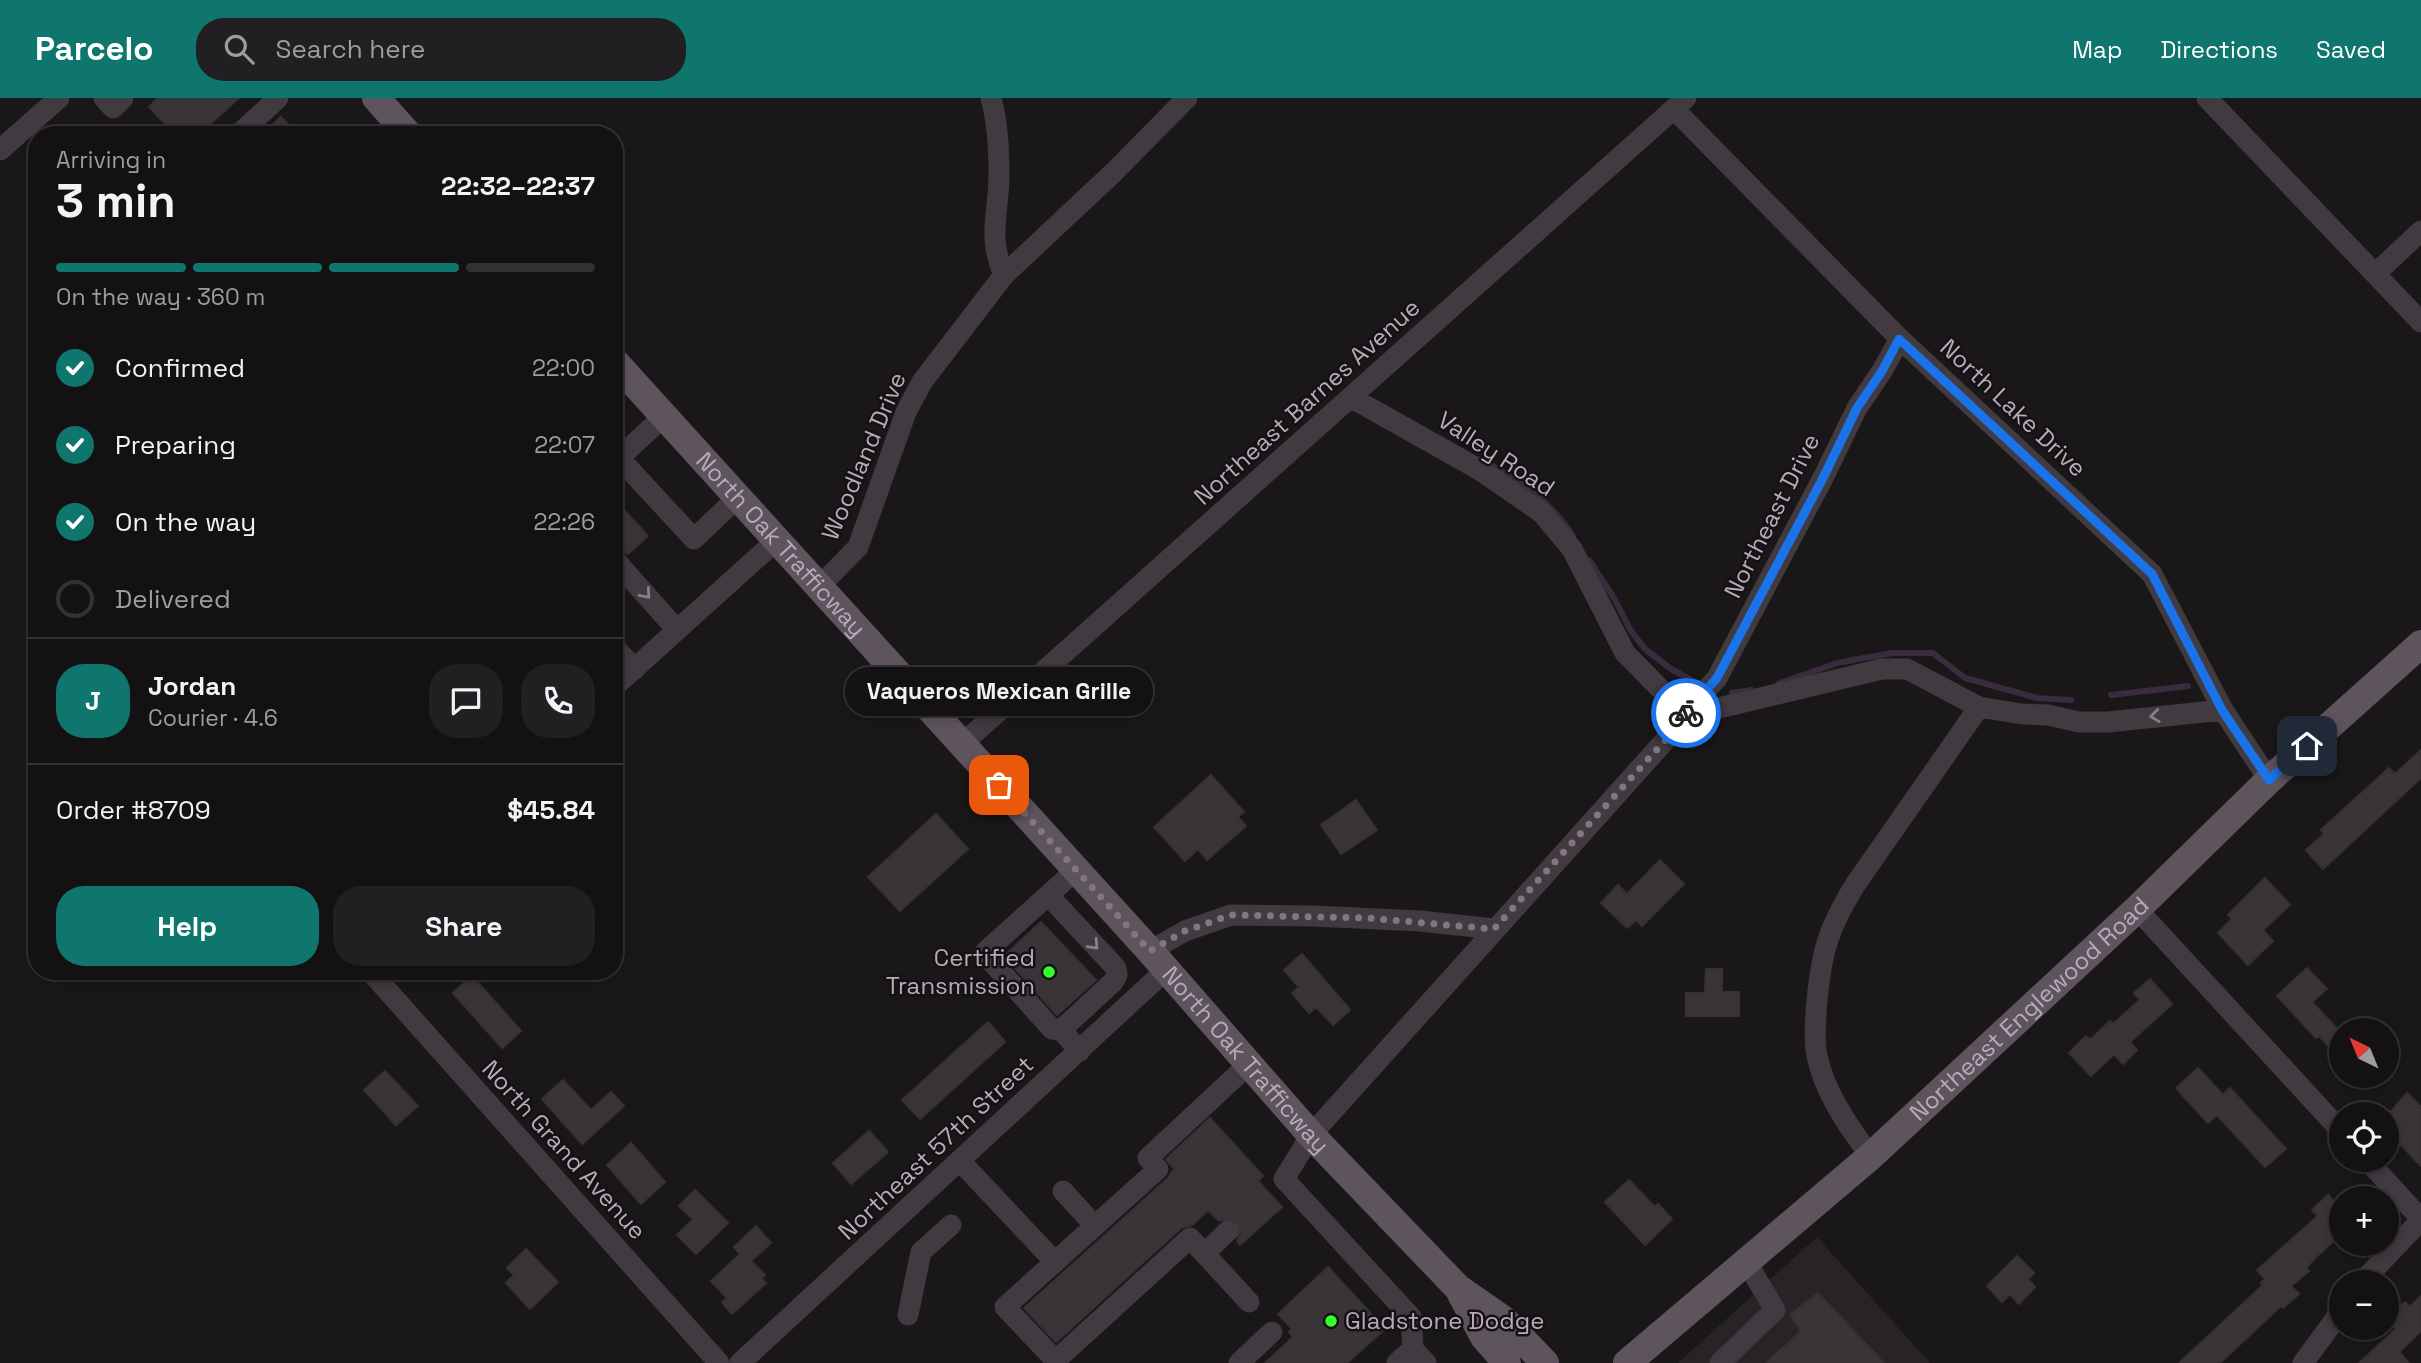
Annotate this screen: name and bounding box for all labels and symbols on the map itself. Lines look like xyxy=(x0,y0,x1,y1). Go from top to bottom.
street label: Northeast Barnes Avenue xyxy=(1187,292,1426,511)
street label: North Lake Drive xyxy=(1934,332,2093,483)
street label: Woodland Drive xyxy=(814,367,913,544)
street label: Valley Road xyxy=(1432,404,1561,503)
street label: Northeast Drive xyxy=(1717,428,1826,603)
street label: North Oak Trafficway xyxy=(689,445,873,643)
one-way arrow xyxy=(638,586,650,599)
callout: Vaqueros Mexican Grille xyxy=(845,666,1153,715)
courier xyxy=(1651,678,1721,748)
one-way arrow xyxy=(2149,709,2160,724)
pin xyxy=(2277,716,2337,776)
pin xyxy=(969,755,1029,815)
street label: Northeast Englewood Road xyxy=(1903,890,2155,1127)
one-way arrow xyxy=(1086,937,1099,950)
place label: Certified Transmission xyxy=(886,942,1035,1001)
street label: North Oak Trafficway xyxy=(1155,960,1336,1160)
marker: Certified Transmission xyxy=(1041,964,1057,980)
north arrow xyxy=(2329,1018,2399,1088)
street label: Northeast 57th Street xyxy=(831,1049,1040,1246)
street label: North Grand Avenue xyxy=(476,1054,653,1246)
place label: Gladstone Dodge xyxy=(1345,1305,1544,1336)
marker: Gladstone Dodge xyxy=(1323,1313,1339,1329)

